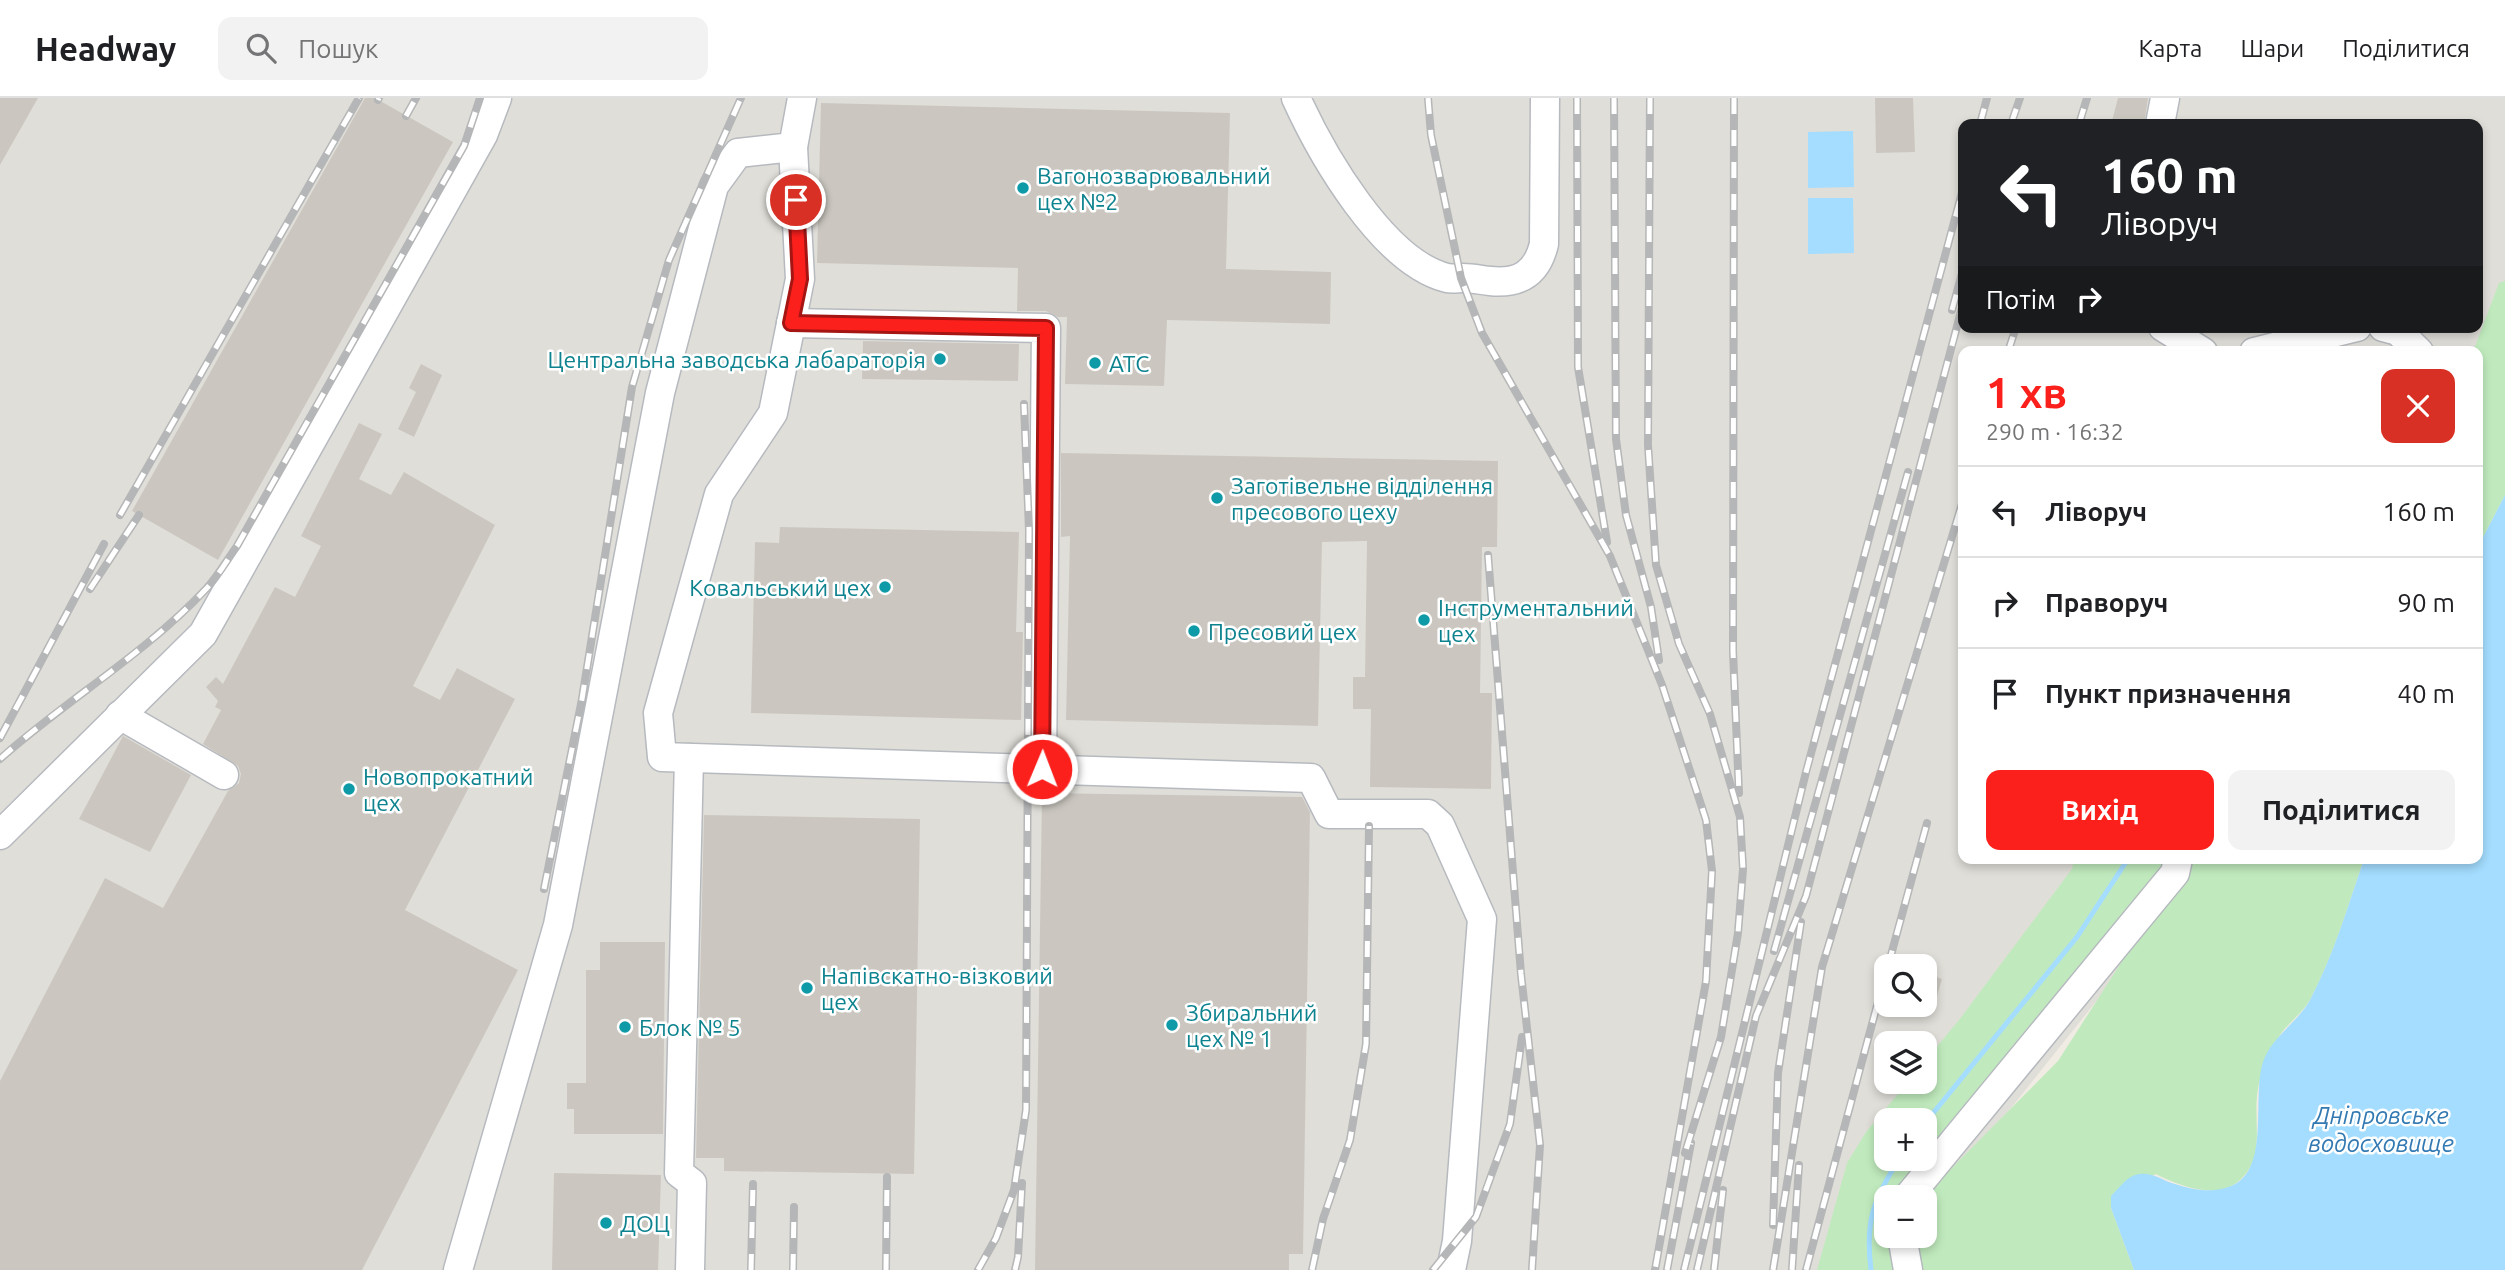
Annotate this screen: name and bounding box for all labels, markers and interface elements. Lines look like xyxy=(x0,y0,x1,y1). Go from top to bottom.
search box xyxy=(218,17,708,80)
icon: search xyxy=(242,29,280,67)
text: Headway xyxy=(35,30,176,67)
text: Пошук xyxy=(298,34,378,63)
text: Карта xyxy=(2138,35,2202,62)
text: Шари xyxy=(2240,35,2304,62)
text: Поділитися xyxy=(2342,35,2470,62)
icon: left xyxy=(1986,147,2077,238)
text: 160 m xyxy=(2101,147,2238,202)
place label: Вагонозварювальний цех №2 xyxy=(1037,163,1271,214)
pin xyxy=(766,170,826,230)
marker: Вагонозварювальний цех №2 xyxy=(1015,180,1031,196)
icon: arrive xyxy=(777,181,815,219)
text: Ліворуч xyxy=(2101,205,2218,241)
icon: right xyxy=(2070,280,2108,318)
text: Потім xyxy=(1986,285,2056,314)
place label: Центральна заводська лабараторія xyxy=(547,347,926,372)
marker: Центральна заводська лабараторія xyxy=(932,351,948,367)
place label: АТС xyxy=(1109,351,1149,376)
marker: АТС xyxy=(1087,355,1103,371)
text: 1 хв xyxy=(1986,369,2067,416)
button: close xyxy=(2381,369,2455,443)
text: 290 m · 16:32 xyxy=(1986,419,2124,444)
place label: Заготівельне відділення пресового цеху xyxy=(1231,473,1493,524)
marker: Заготівельне відділення пресового цеху xyxy=(1209,490,1225,506)
icon: left xyxy=(1986,493,2024,531)
text: Ліворуч xyxy=(2045,497,2147,526)
text: 160 m xyxy=(2383,497,2455,526)
place label: Ковальський цех xyxy=(689,575,871,600)
marker: Ковальський цех xyxy=(877,579,893,595)
icon: right xyxy=(1986,584,2024,622)
text: Праворуч xyxy=(2045,588,2168,617)
text: 90 m xyxy=(2397,588,2455,617)
place label: Інструментальний цех xyxy=(1438,595,1634,646)
marker: Інструментальний цех xyxy=(1416,612,1432,628)
place label: Пресовий цех xyxy=(1208,619,1357,644)
marker: Пресовий цех xyxy=(1186,623,1202,639)
icon: arrive xyxy=(1986,675,2024,713)
text: Пункт призначення xyxy=(2045,679,2291,708)
text: 40 m xyxy=(2397,679,2455,708)
position arrow xyxy=(1005,732,1079,806)
place label: Новопрокатний цех xyxy=(363,764,533,815)
button: Вихід xyxy=(1986,770,2214,850)
button: Поділитися xyxy=(2228,770,2455,850)
marker: Новопрокатний цех xyxy=(341,781,357,797)
map controls xyxy=(1874,954,1937,1248)
button: search xyxy=(1874,954,1937,1017)
place label: Напівскатно-візковий цех xyxy=(821,963,1053,1014)
marker: Напівскатно-візковий цех xyxy=(799,980,815,996)
place label: Збиральний цех № 1 xyxy=(1186,1000,1317,1051)
place label: Блок № 5 xyxy=(639,1015,741,1040)
marker: Збиральний цех № 1 xyxy=(1164,1017,1180,1033)
marker: Блок № 5 xyxy=(617,1019,633,1035)
button: layers xyxy=(1874,1031,1937,1094)
water label: Дніпровське водосховище xyxy=(2308,1102,2454,1157)
button: + xyxy=(1874,1108,1937,1171)
button: − xyxy=(1874,1185,1937,1248)
place label: ДОЦ xyxy=(620,1211,670,1236)
marker: ДОЦ xyxy=(598,1215,614,1231)

